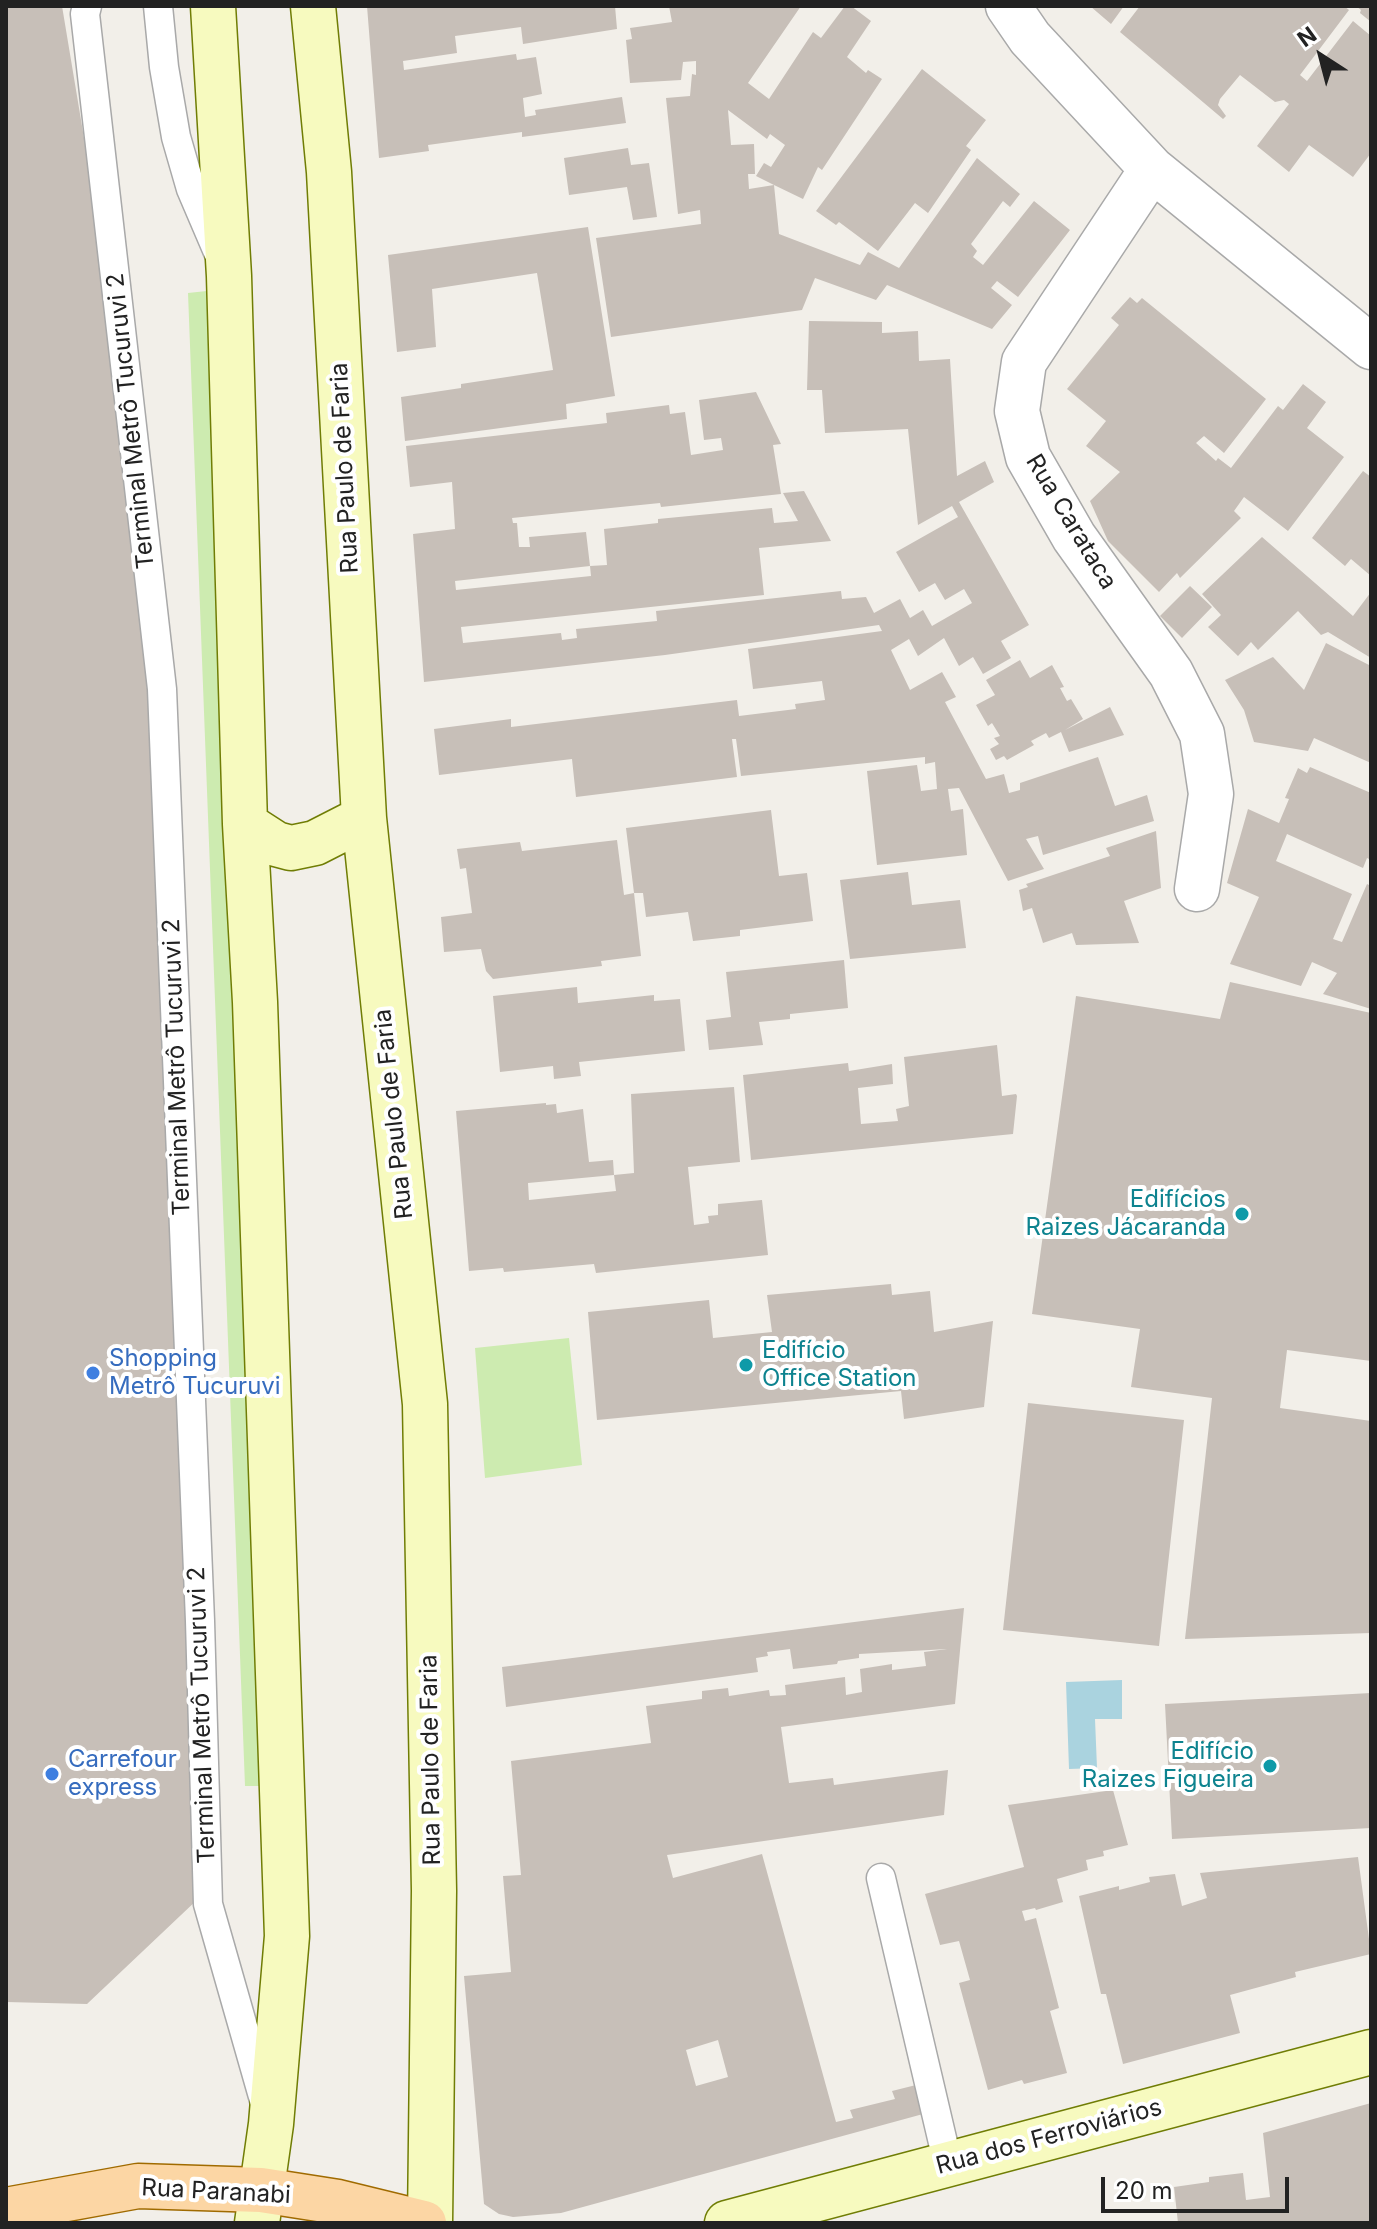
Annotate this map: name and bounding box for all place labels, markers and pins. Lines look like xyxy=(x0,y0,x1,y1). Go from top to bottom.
place label: Edifícios Raizes Jácaranda xyxy=(1026,1186,1226,1242)
marker: Edifícios Raizes Jácaranda xyxy=(1233,1205,1251,1223)
place label: Edifício Office Station xyxy=(762,1337,917,1393)
place label: Shopping Metrô Tucuruvi xyxy=(109,1345,281,1401)
marker: Edifício Office Station xyxy=(737,1356,755,1374)
marker: Shopping Metrô Tucuruvi xyxy=(84,1364,102,1382)
place label: Edifício Raizes Figueira xyxy=(1082,1738,1254,1794)
place label: Carrefour express xyxy=(68,1746,177,1802)
marker: Edifício Raizes Figueira xyxy=(1261,1757,1279,1775)
marker: Carrefour express xyxy=(43,1765,61,1783)

